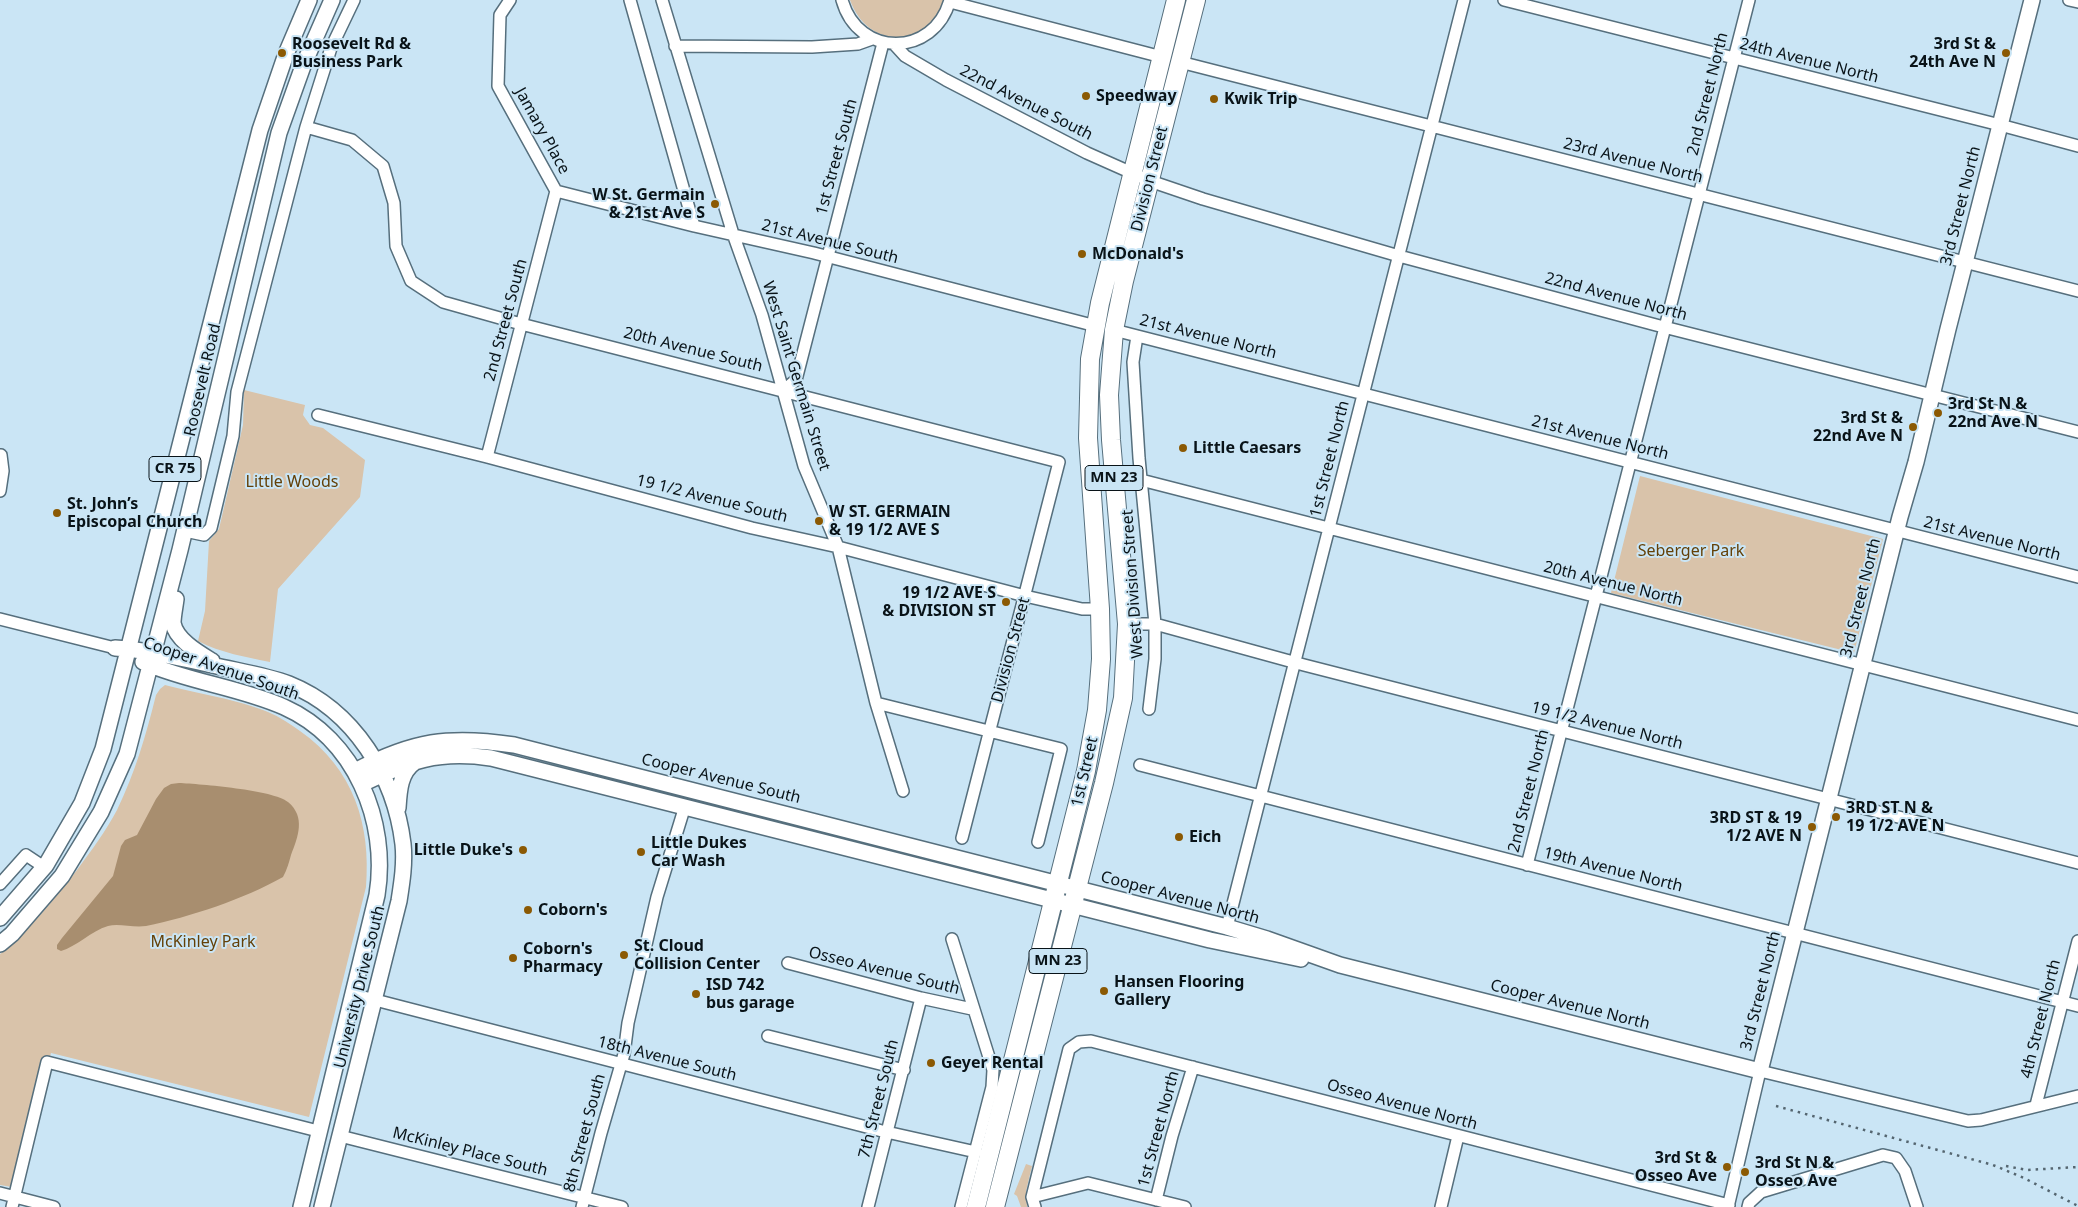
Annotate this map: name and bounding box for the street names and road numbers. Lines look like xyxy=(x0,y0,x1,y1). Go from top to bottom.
street label: 2nd Street North xyxy=(1683,31,1733,157)
street label: 24th Avenue North xyxy=(1738,34,1880,88)
street label: 22nd Avenue South xyxy=(956,61,1096,145)
street label: Jamary Place xyxy=(510,84,574,178)
street label: 1st Street South xyxy=(812,97,862,217)
street label: Division Street xyxy=(1128,124,1172,234)
street label: 23rd Avenue North xyxy=(1561,134,1705,188)
street label: 3rd Street North xyxy=(1937,144,1985,268)
street label: 21st Avenue South xyxy=(760,216,900,268)
street label: 2nd Street South xyxy=(480,257,532,383)
street label: 22nd Avenue North xyxy=(1543,269,1689,325)
street label: West Saint Germain Street xyxy=(758,279,834,473)
street label: 21st Avenue North xyxy=(1138,311,1278,363)
street label: Roosevelt Road xyxy=(181,322,225,438)
street label: 20th Avenue South xyxy=(622,323,764,377)
street label: 1st Street North xyxy=(1306,399,1354,519)
street label: 21st Avenue North xyxy=(1530,412,1670,464)
road number: CR 75 xyxy=(149,456,201,482)
road number: MN 23 xyxy=(1085,466,1143,490)
street label: 19 1/2 Avenue South xyxy=(634,471,790,527)
street label: West Division Street xyxy=(1118,509,1148,659)
street label: 21st Avenue North xyxy=(1922,513,2062,565)
street label: 3rd Street North xyxy=(1837,536,1885,660)
street label: 20th Avenue North xyxy=(1542,557,1684,611)
street label: Division Street xyxy=(988,595,1034,705)
street label: Cooper Avenue South xyxy=(141,633,301,705)
street label: 19 1/2 Avenue North xyxy=(1529,698,1685,754)
street label: 2nd Street North xyxy=(1504,728,1554,854)
street label: 1st Street xyxy=(1068,735,1102,809)
street label: Cooper Avenue South xyxy=(639,750,803,808)
street label: 19th Avenue North xyxy=(1542,843,1684,897)
street label: Cooper Avenue North xyxy=(1099,868,1261,928)
street label: University Drive South xyxy=(330,904,390,1070)
street label: 3rd Street North xyxy=(1737,929,1785,1053)
street label: Osseo Avenue South xyxy=(806,943,962,999)
road number: MN 23 xyxy=(1029,948,1087,974)
street label: 4th Street North xyxy=(2017,958,2065,1080)
street label: Cooper Avenue North xyxy=(1488,976,1652,1034)
street label: 18th Avenue South xyxy=(596,1032,738,1086)
street label: 7th Street South xyxy=(855,1038,903,1160)
street label: 1st Street North xyxy=(1134,1069,1184,1189)
street label: 8th Street South xyxy=(560,1072,610,1194)
street label: Osseo Avenue North xyxy=(1325,1076,1479,1134)
street label: McKinley Place South xyxy=(391,1123,549,1181)

